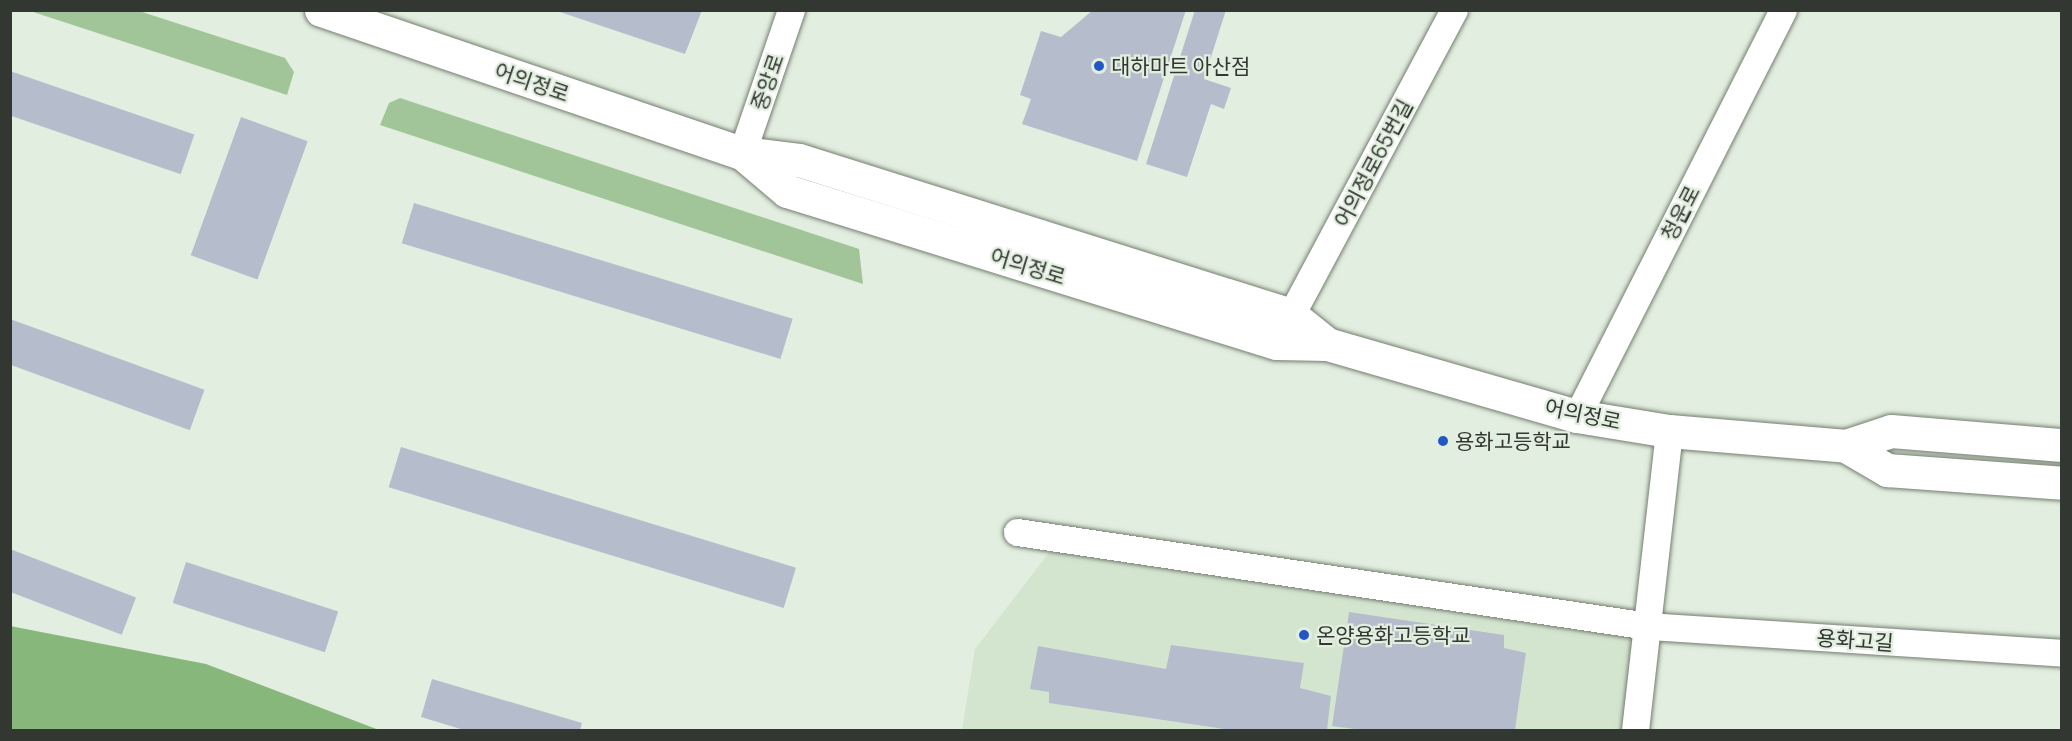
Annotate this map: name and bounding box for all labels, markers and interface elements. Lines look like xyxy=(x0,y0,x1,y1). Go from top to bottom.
street label: 중앙로 xyxy=(746,50,788,114)
place label: 대하마트 아산점 xyxy=(1111,53,1250,79)
street label: 어의정로 xyxy=(491,58,573,106)
marker: 대하마트 아산점 xyxy=(1092,59,1106,73)
street label: 어의정로65번길 xyxy=(1329,95,1417,231)
street label: 청운로 xyxy=(1656,181,1704,245)
street label: 어의정로 xyxy=(987,243,1069,289)
street label: 어의정로 xyxy=(1543,394,1623,434)
place label: 용화고등학교 xyxy=(1455,428,1571,454)
marker: 용화고등학교 xyxy=(1436,434,1450,448)
place label: 온양용화고등학교 xyxy=(1316,622,1471,648)
street label: 용화고길 xyxy=(1816,625,1894,655)
marker: 온양용화고등학교 xyxy=(1297,628,1311,642)

